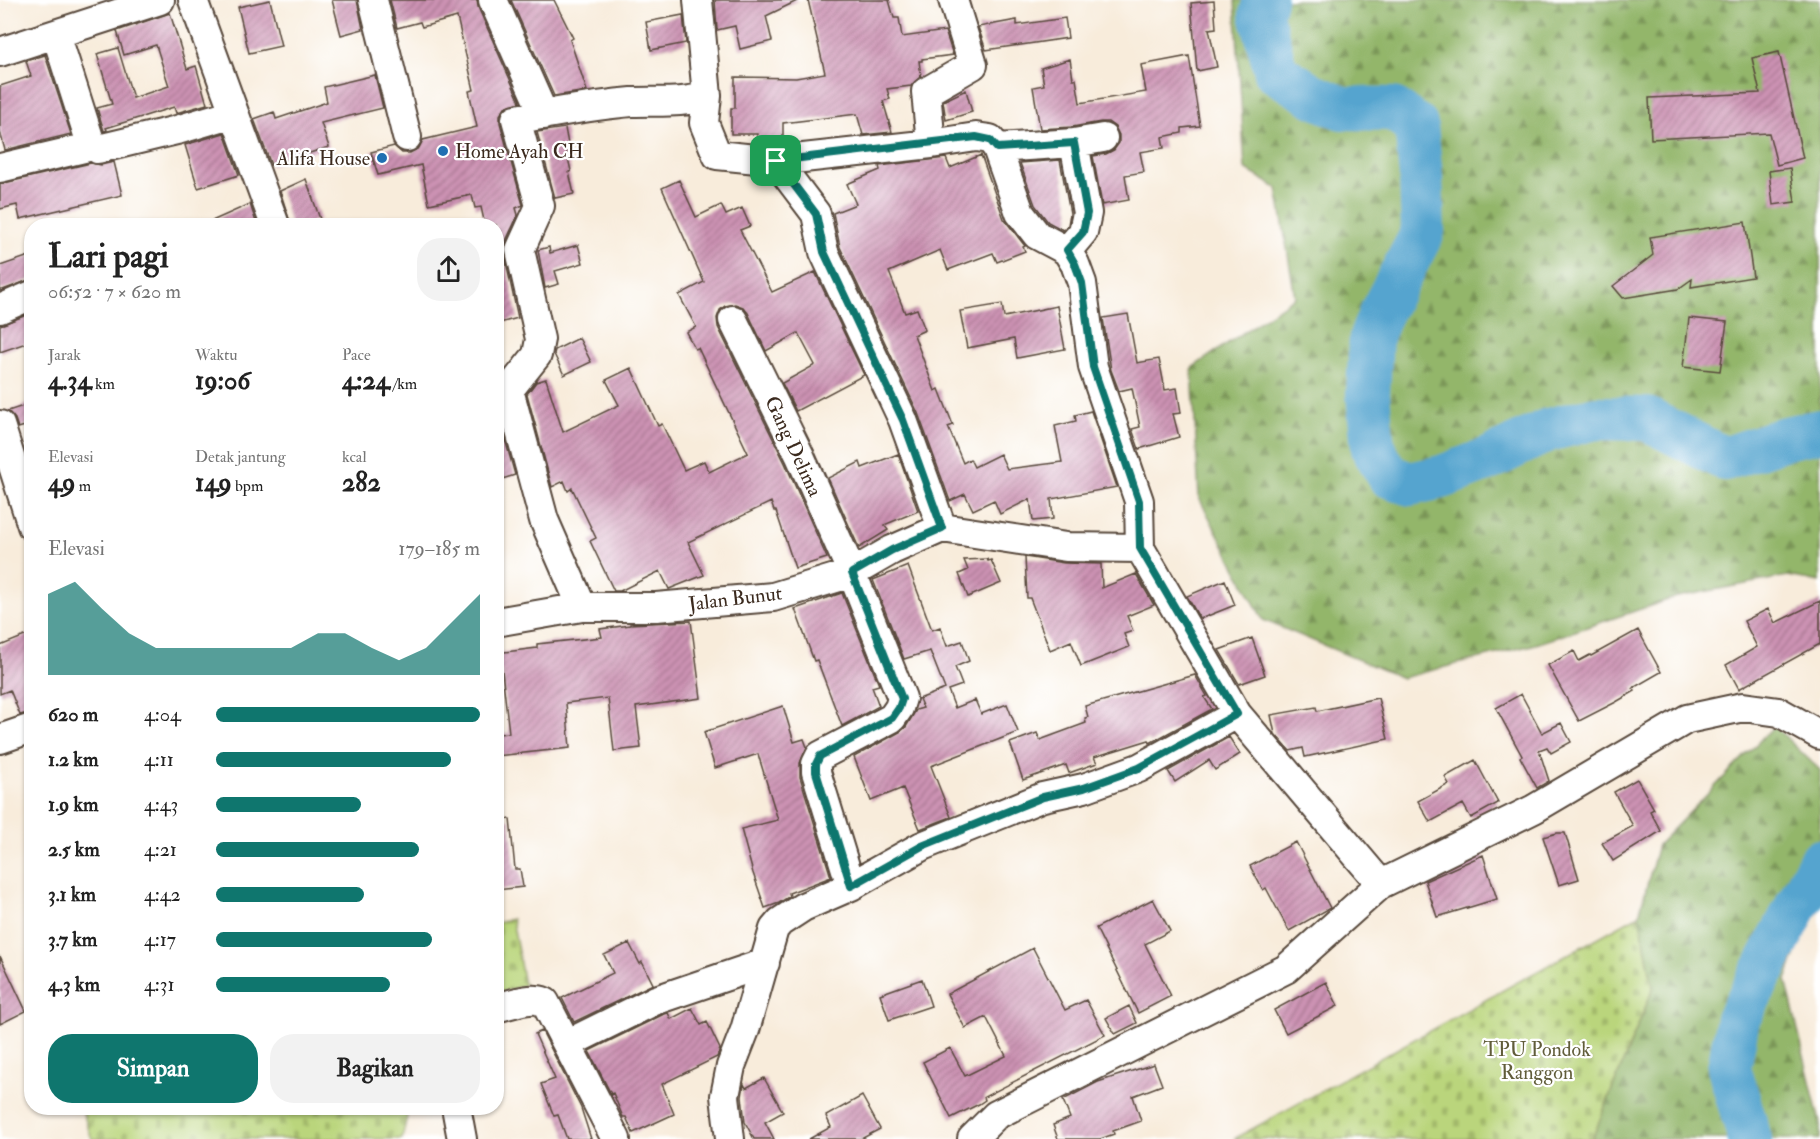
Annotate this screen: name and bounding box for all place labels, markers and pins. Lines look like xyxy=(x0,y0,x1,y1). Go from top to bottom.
pin xyxy=(750,135,801,186)
place label: Home Ayah CH xyxy=(455,139,584,164)
marker: Home Ayah CH xyxy=(436,144,450,158)
place label: Alifa House xyxy=(276,146,370,171)
marker: Alifa House xyxy=(375,151,389,165)

